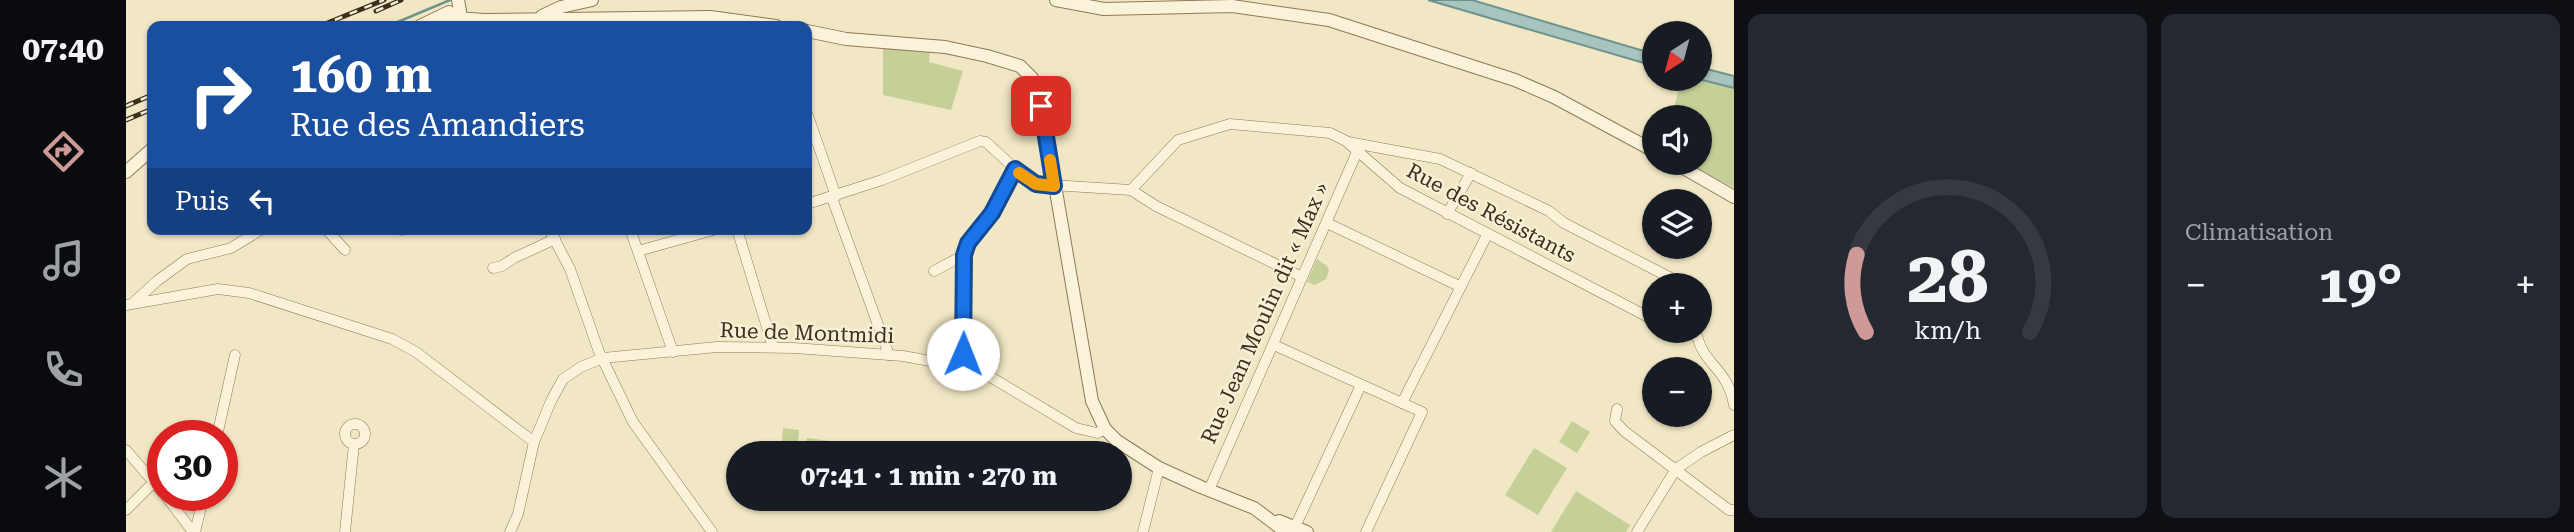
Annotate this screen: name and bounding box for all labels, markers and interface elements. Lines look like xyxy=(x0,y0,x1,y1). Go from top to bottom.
north arrow xyxy=(1642,21,1712,91)
map controls xyxy=(1642,21,1712,427)
text: 07:40 xyxy=(22,30,104,68)
text: 160 m xyxy=(290,47,432,104)
icon: right xyxy=(175,49,266,140)
pin xyxy=(1011,76,1071,136)
icon: arrive xyxy=(1022,87,1060,125)
button: sound xyxy=(1642,105,1712,175)
text: Rue des Amandiers xyxy=(290,106,585,144)
icon: directions xyxy=(39,127,88,176)
street label: Rue des Résistants xyxy=(1403,158,1579,268)
street label: Rue Jean Moulin dit « Max » xyxy=(1196,179,1334,447)
icon: left xyxy=(243,182,281,220)
text: Puis xyxy=(175,186,229,216)
button: layers xyxy=(1642,189,1712,259)
text: Climatisation xyxy=(2185,219,2333,246)
text: 28 xyxy=(1907,235,1988,320)
icon: music xyxy=(39,236,88,285)
text: 19° xyxy=(2318,254,2403,315)
text: − xyxy=(2185,263,2206,307)
text: + xyxy=(2515,263,2536,307)
button: + xyxy=(1642,273,1712,343)
text: km/h xyxy=(1914,316,1981,345)
position arrow xyxy=(926,317,1000,391)
street label: Rue de Montmidi xyxy=(719,318,895,348)
icon: phone xyxy=(39,345,88,394)
button: − xyxy=(1642,357,1712,427)
speed limit sign: 30 xyxy=(147,420,238,511)
icon: climate xyxy=(39,453,88,502)
text: 07:41 · 1 min · 270 m xyxy=(801,461,1057,491)

